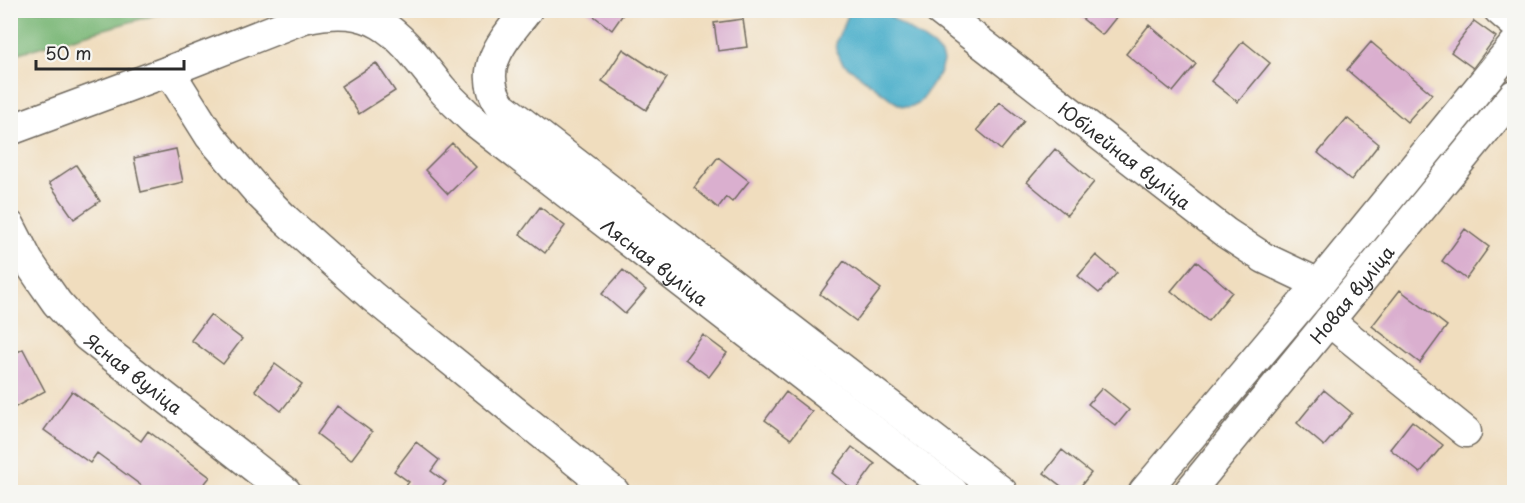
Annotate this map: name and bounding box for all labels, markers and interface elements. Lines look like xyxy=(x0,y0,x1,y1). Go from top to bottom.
scale bar xyxy=(36,33,184,71)
text: 50 m xyxy=(45,39,92,66)
street label: Юбілейная вуліца xyxy=(1053,95,1197,215)
street label: Лясная вуліца xyxy=(596,211,715,312)
street label: Новая вуліца xyxy=(1303,239,1400,349)
street label: Ясная вуліца xyxy=(79,326,189,420)

